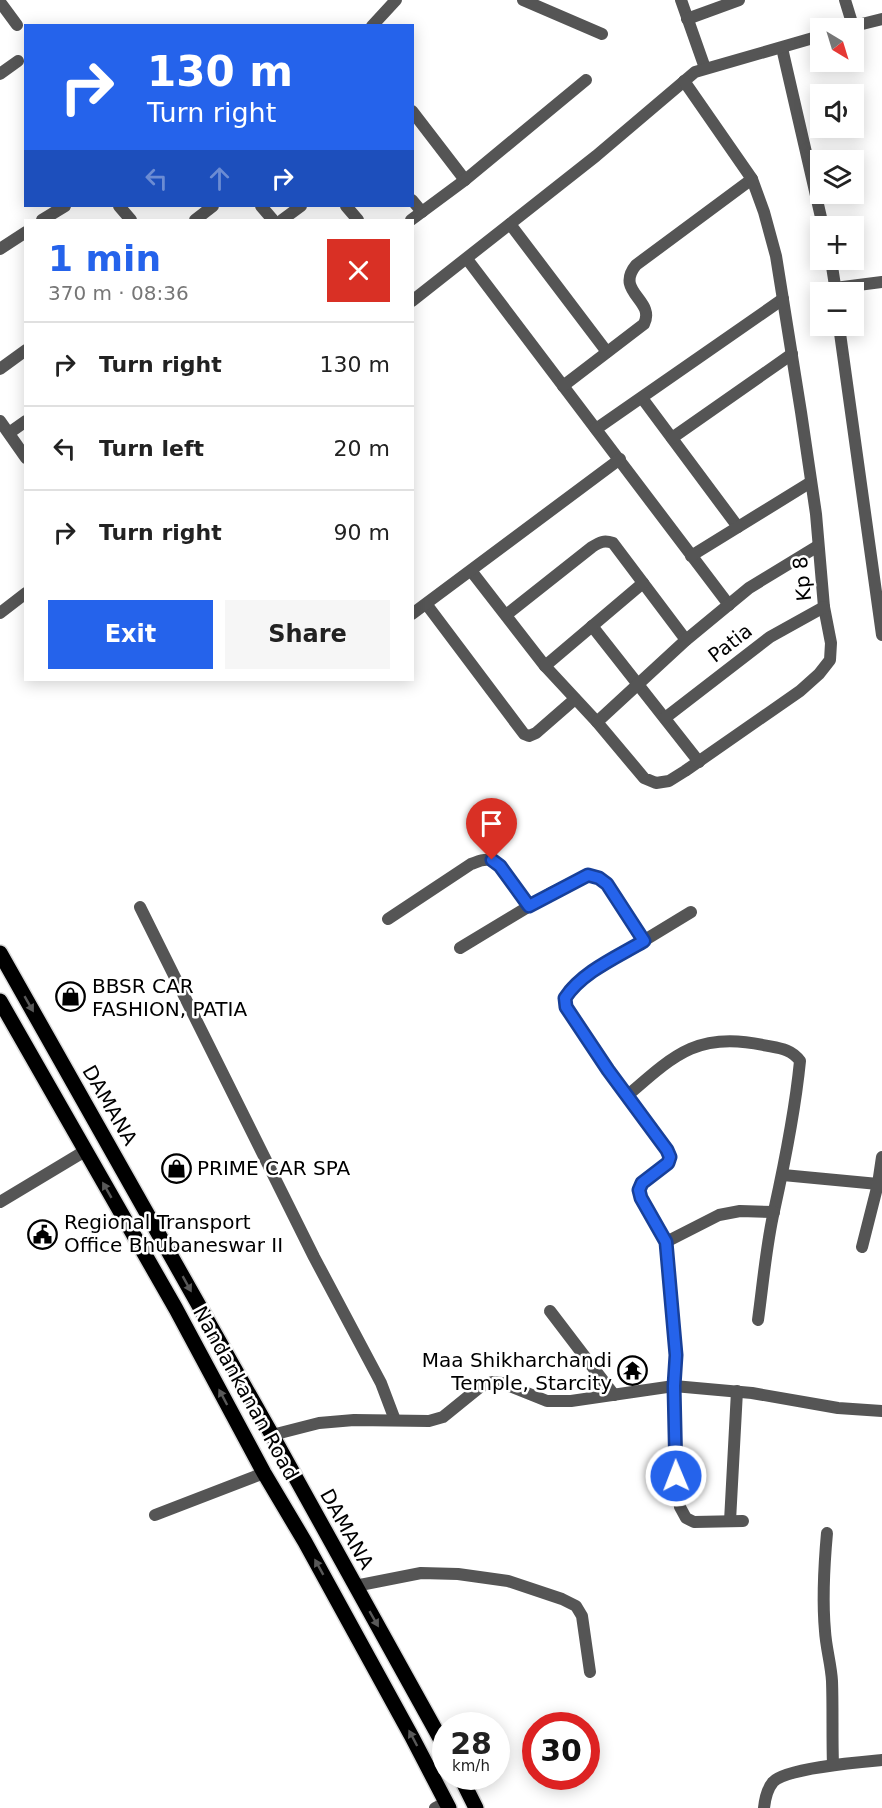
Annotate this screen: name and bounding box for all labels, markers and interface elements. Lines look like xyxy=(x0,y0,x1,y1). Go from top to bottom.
north arrow xyxy=(810,18,864,72)
map controls xyxy=(810,18,864,336)
text: 130 m xyxy=(147,47,293,96)
icon: right xyxy=(48,48,126,126)
button: sound xyxy=(810,84,864,138)
text: Turn right xyxy=(147,97,276,128)
button: layers xyxy=(810,150,864,204)
icon: left xyxy=(140,162,173,195)
icon: ahead xyxy=(203,162,236,195)
icon: right xyxy=(266,162,299,195)
button: + xyxy=(810,216,864,270)
text: 1 min xyxy=(48,238,161,279)
button: close xyxy=(327,239,390,302)
text: 370 m · 08:36 xyxy=(48,281,189,305)
button: − xyxy=(810,282,864,336)
icon: right xyxy=(48,348,81,381)
text: Turn right xyxy=(99,352,222,377)
text: 130 m xyxy=(320,352,390,377)
icon: left xyxy=(48,432,81,465)
text: Turn left xyxy=(99,436,204,461)
text: 20 m xyxy=(334,436,390,461)
icon: right xyxy=(48,516,81,549)
text: Turn right xyxy=(99,520,222,545)
text: 90 m xyxy=(334,520,390,545)
street label: Kp 8 xyxy=(788,555,816,603)
button: Exit xyxy=(48,600,213,669)
button: Share xyxy=(225,600,390,669)
street label: Patia xyxy=(703,618,757,668)
pin xyxy=(466,798,517,860)
icon: arrive xyxy=(475,807,508,840)
place label: BBSR CAR FASHION, PATIA xyxy=(92,974,247,1021)
shop icon: BBSR CAR FASHION, PATIA xyxy=(55,981,87,1013)
one-way arrow xyxy=(24,996,34,1013)
street label: DAMANA xyxy=(78,1061,143,1150)
shop icon: PRIME CAR SPA xyxy=(160,1152,192,1184)
place label: PRIME CAR SPA xyxy=(197,1156,350,1180)
one-way arrow xyxy=(102,1181,112,1198)
place label: Regional Transport Office Bhubaneswar II xyxy=(64,1210,283,1257)
public building icon: Regional Transport Office Bhubaneswar II xyxy=(27,1218,59,1250)
one-way arrow xyxy=(182,1276,192,1293)
street label: Nandankanan Road xyxy=(188,1302,304,1484)
place label: Maa Shikharchandi Temple, Starcity xyxy=(422,1348,612,1395)
temple icon: Maa Shikharchandi Temple, Starcity xyxy=(617,1355,649,1387)
one-way arrow xyxy=(218,1388,228,1405)
position arrow xyxy=(644,1444,708,1508)
street label: DAMANA xyxy=(315,1485,379,1574)
one-way arrow xyxy=(314,1558,324,1575)
one-way arrow xyxy=(368,1611,379,1627)
speed limit sign: 30 xyxy=(522,1712,600,1790)
text: 28 xyxy=(450,1726,492,1761)
one-way arrow xyxy=(408,1729,418,1746)
text: km/h xyxy=(452,1757,490,1775)

